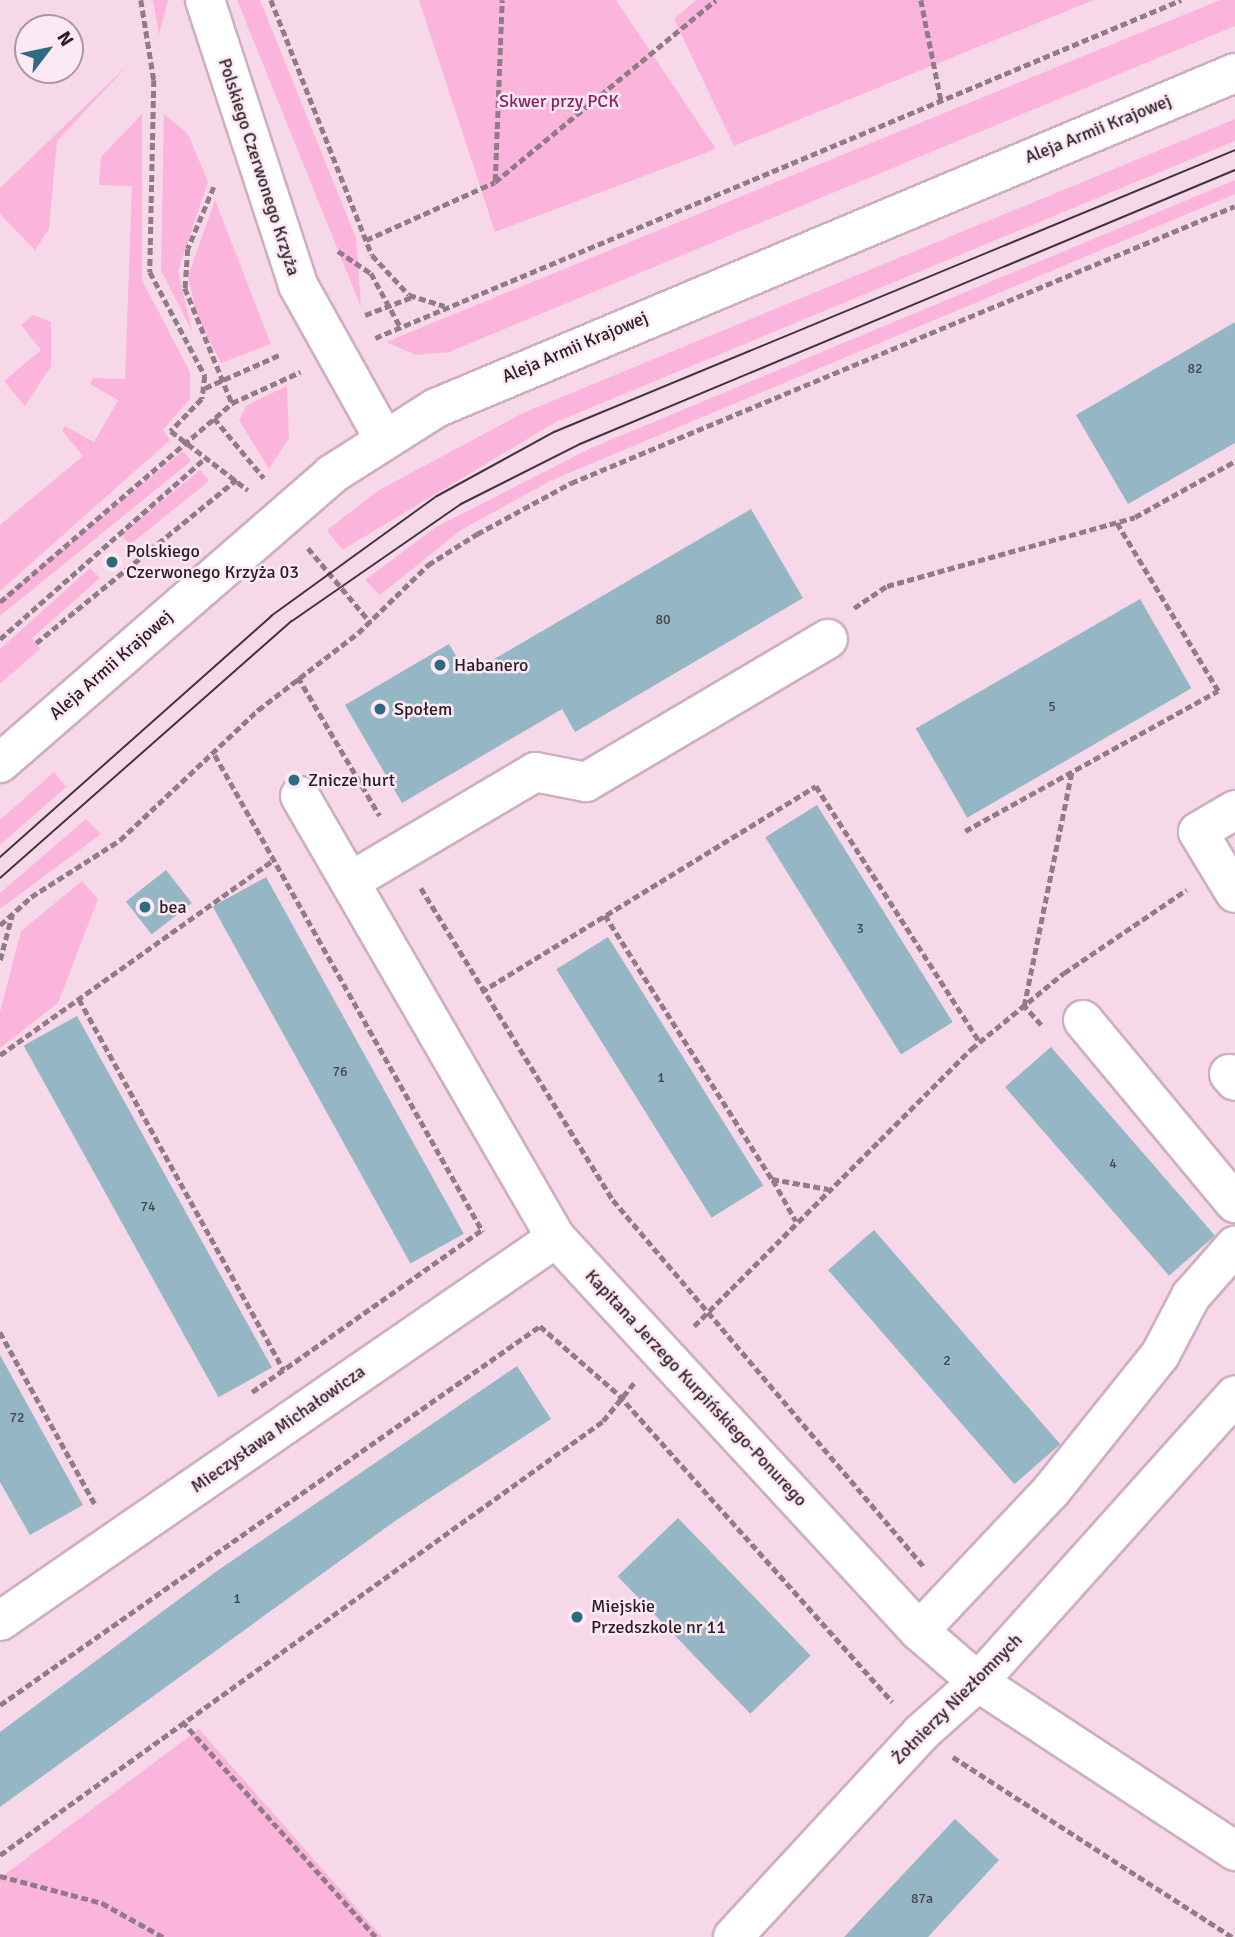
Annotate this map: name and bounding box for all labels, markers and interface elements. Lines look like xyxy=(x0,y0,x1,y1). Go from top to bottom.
north arrow xyxy=(14,14,84,84)
text: N xyxy=(51,27,79,51)
street label: Polskiego Czerwonego Krzyża xyxy=(214,56,304,278)
park label: Skwer przy PCK xyxy=(499,90,619,112)
street label: Aleja Armii Krajowej xyxy=(1022,90,1174,168)
street label: Aleja Armii Krajowej xyxy=(499,307,651,387)
house number: 82 xyxy=(1187,361,1203,377)
place label: Polskiego Czerwonego Krzyża 03 xyxy=(126,541,299,584)
marker: Polskiego Czerwonego Krzyża 03 xyxy=(104,554,120,570)
street label: Aleja Armii Krajowej xyxy=(45,606,177,724)
house number: 80 xyxy=(655,612,671,628)
place label: Habanero xyxy=(454,654,528,676)
marker: Habanero xyxy=(432,657,448,673)
place label: Społem xyxy=(394,698,452,720)
house number: 5 xyxy=(1048,699,1056,715)
marker: Społem xyxy=(372,701,388,717)
place label: Znicze hurt xyxy=(308,769,395,791)
marker: Znicze hurt xyxy=(286,772,302,788)
place label: bea xyxy=(159,896,187,918)
marker: bea xyxy=(137,899,153,915)
house number: 3 xyxy=(856,921,864,937)
house number: 76 xyxy=(332,1064,348,1080)
house number: 1 xyxy=(657,1070,665,1086)
house number: 4 xyxy=(1109,1156,1117,1172)
house number: 74 xyxy=(140,1199,156,1215)
street label: Kapitana Jerzego Kurpińskiego-Ponurego xyxy=(580,1265,812,1511)
house number: 2 xyxy=(943,1353,951,1369)
street label: Mieczysława Michałowicza xyxy=(187,1361,369,1497)
house number: 72 xyxy=(9,1410,25,1426)
house number: 1 xyxy=(233,1591,241,1607)
place label: Miejskie Przedszkole nr 11 xyxy=(591,1596,726,1638)
marker: Miejskie Przedszkole nr 11 xyxy=(569,1609,585,1625)
street label: Żołnierzy Niezłomnych xyxy=(887,1629,1027,1769)
house number: 87a xyxy=(911,1891,933,1907)

